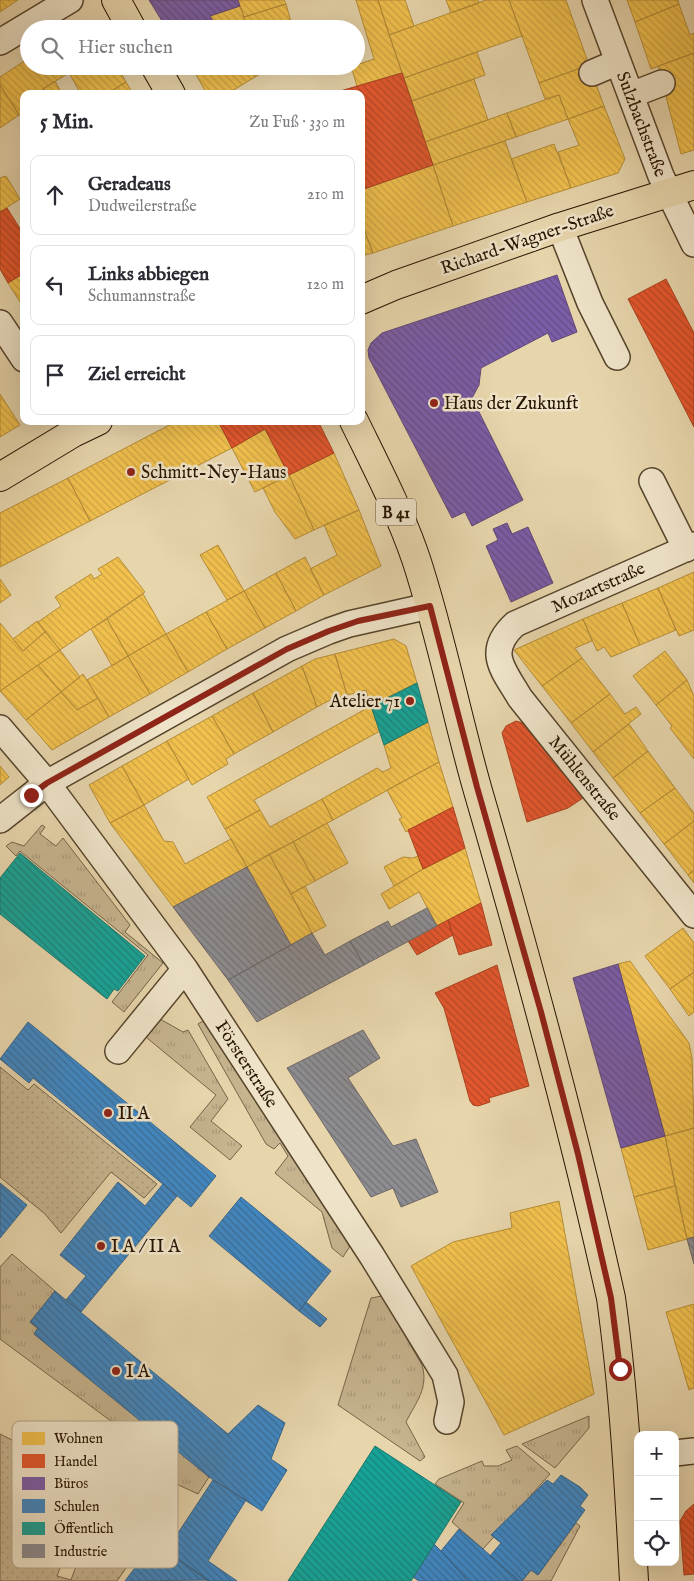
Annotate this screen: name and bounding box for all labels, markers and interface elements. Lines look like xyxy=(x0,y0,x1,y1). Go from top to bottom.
search box xyxy=(20,20,365,75)
icon: search xyxy=(38,34,66,62)
text: Hier suchen xyxy=(78,36,173,60)
street label: Sulzbachstraße xyxy=(610,69,671,180)
text: 5 Min. xyxy=(40,109,93,136)
text: Zu Fuß · 330 m xyxy=(249,113,345,133)
text: Geradeaus xyxy=(88,173,171,197)
icon: ahead xyxy=(41,181,69,209)
text: 210 m xyxy=(307,185,344,205)
text: Dudweilerstraße xyxy=(88,197,197,217)
street label: Richard-Wagner-Straße xyxy=(438,200,617,281)
text: Links abbiegen xyxy=(88,263,209,287)
icon: left xyxy=(41,271,69,299)
text: 120 m xyxy=(307,275,344,295)
text: Schumannstraße xyxy=(88,287,196,307)
icon: arrive xyxy=(41,361,69,389)
text: Ziel erreicht xyxy=(88,363,186,387)
place label: Haus der Zukunft xyxy=(444,393,578,416)
marker: Haus der Zukunft xyxy=(428,397,440,409)
place label: Schmitt-Ney-Haus xyxy=(141,462,286,485)
marker: Schmitt-Ney-Haus xyxy=(125,466,137,478)
road number: B 41 xyxy=(376,498,416,526)
street label: Mozartstraße xyxy=(548,558,649,619)
place label: Atelier 71 xyxy=(329,691,400,714)
marker: Atelier 71 xyxy=(404,695,416,707)
street label: Mühlenstraße xyxy=(543,732,625,826)
route end xyxy=(20,784,43,807)
street label: Försterstraße xyxy=(209,1017,282,1113)
place label: II A xyxy=(118,1103,150,1126)
marker: II A xyxy=(102,1107,114,1119)
place label: I A / II A xyxy=(111,1236,181,1259)
marker: I A / II A xyxy=(95,1240,107,1252)
route start xyxy=(609,1358,632,1381)
place label: I A xyxy=(126,1361,151,1384)
marker: I A xyxy=(110,1365,122,1377)
legend xyxy=(12,1421,178,1568)
text: Wohnen xyxy=(54,1430,103,1448)
map controls xyxy=(634,1431,679,1566)
button: + xyxy=(634,1431,679,1476)
text: Handel xyxy=(54,1453,97,1471)
text: Büros xyxy=(54,1475,88,1493)
button: − xyxy=(634,1476,679,1521)
text: Schulen xyxy=(54,1498,100,1516)
text: Öffentlich xyxy=(54,1519,114,1538)
button: locate xyxy=(634,1521,679,1566)
text: Industrie xyxy=(54,1543,108,1561)

